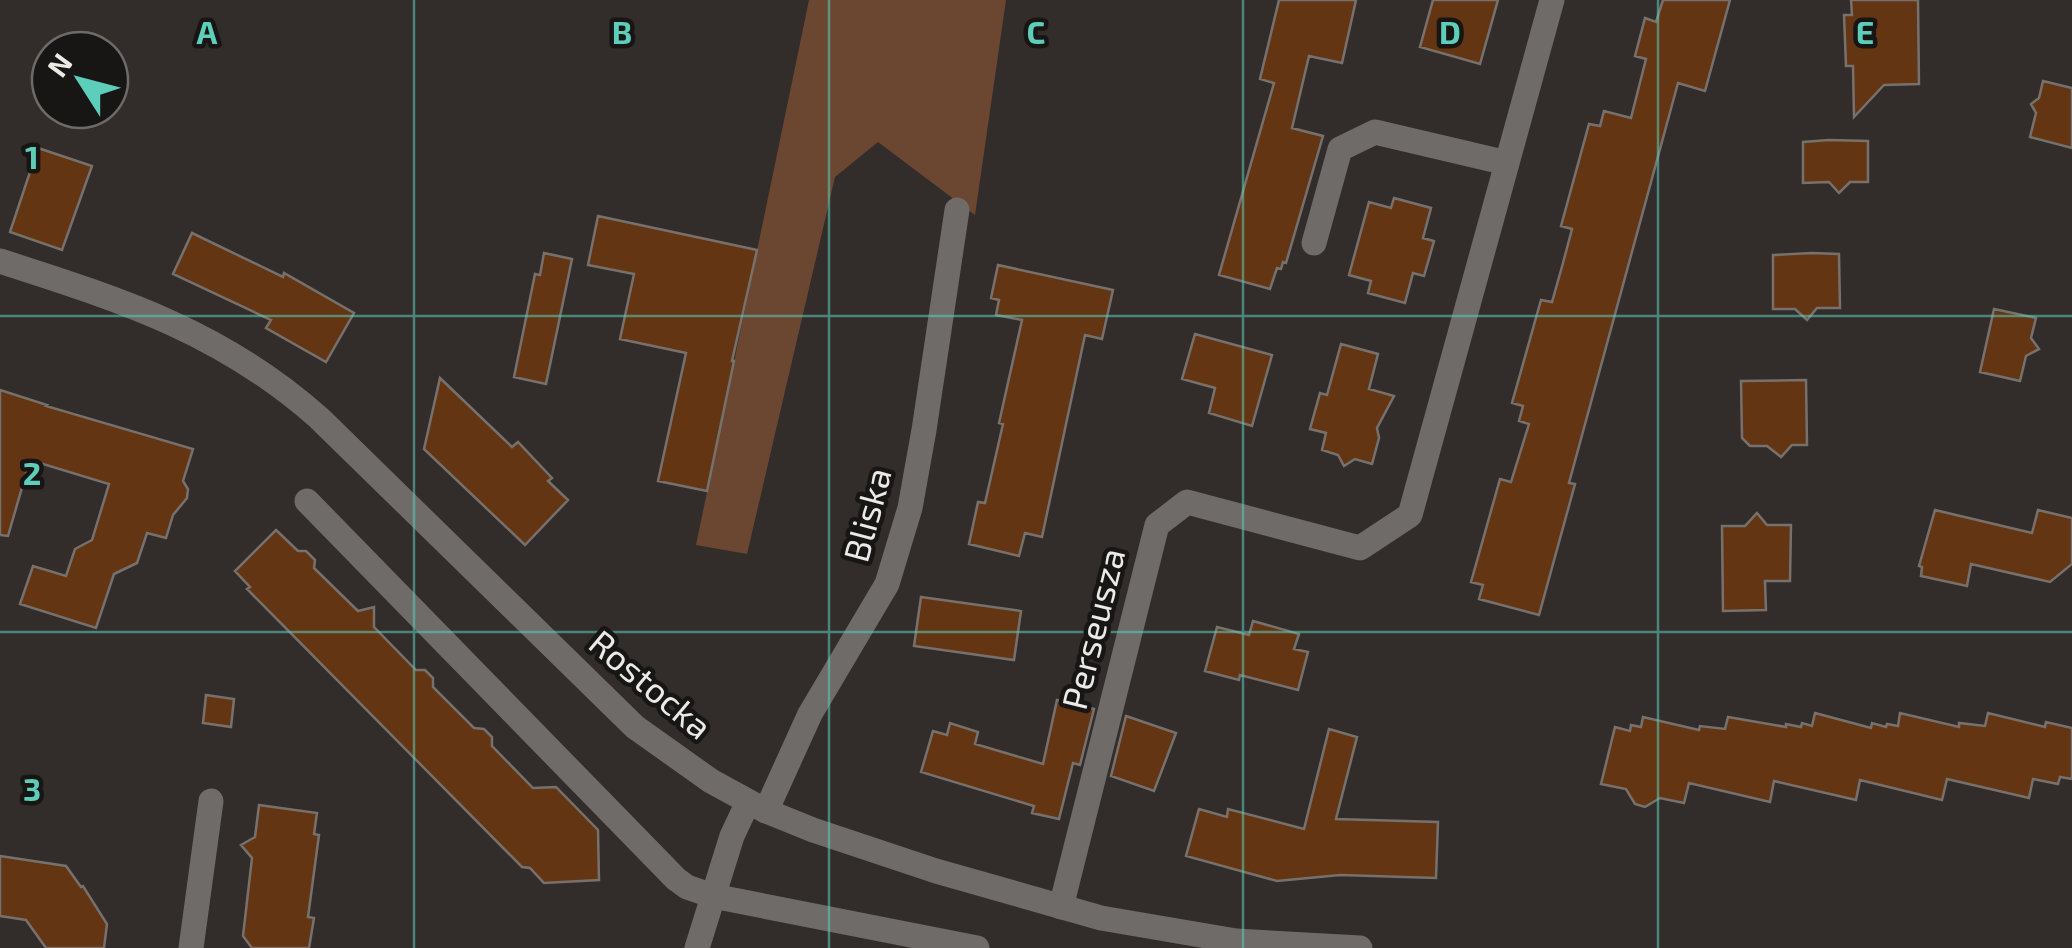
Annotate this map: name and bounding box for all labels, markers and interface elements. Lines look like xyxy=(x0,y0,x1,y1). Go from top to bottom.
text: A xyxy=(197,12,218,50)
text: B xyxy=(612,12,632,50)
text: C xyxy=(1027,12,1045,50)
text: D xyxy=(1439,12,1461,50)
text: E xyxy=(1856,12,1874,50)
north arrow xyxy=(30,30,130,130)
text: N xyxy=(39,47,79,83)
text: 1 xyxy=(25,137,39,175)
text: 2 xyxy=(23,453,41,491)
street label: Bliska xyxy=(833,463,899,566)
street label: Perseusza xyxy=(1052,544,1132,713)
street label: Rostocka xyxy=(582,620,721,747)
text: 3 xyxy=(23,769,41,807)

